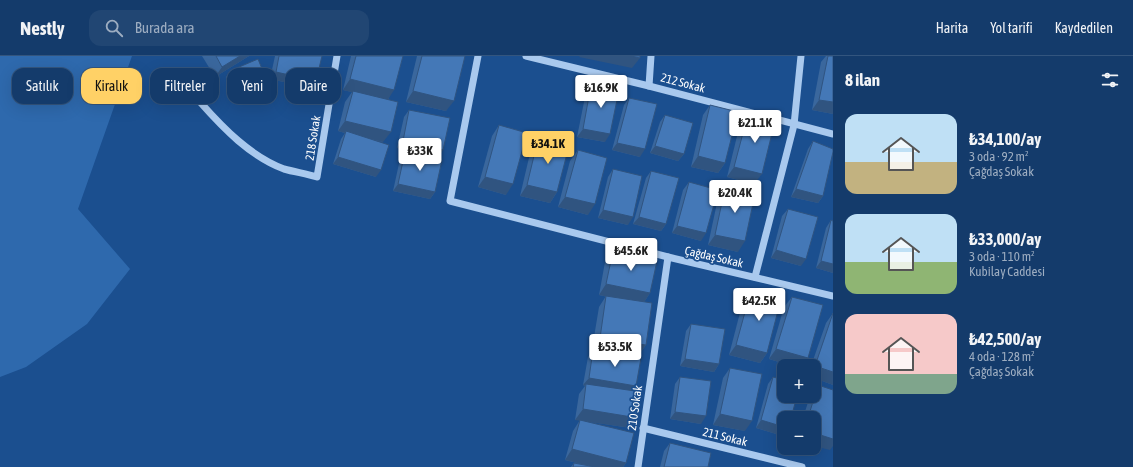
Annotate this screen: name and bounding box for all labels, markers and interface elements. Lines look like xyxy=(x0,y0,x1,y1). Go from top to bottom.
search box xyxy=(89,10,369,46)
text: Nestly xyxy=(20,17,65,39)
icon: search xyxy=(103,17,125,39)
text: Burada ara xyxy=(135,19,194,36)
text: Harita xyxy=(936,20,968,36)
text: Yol tarifi xyxy=(990,20,1033,36)
text: Kaydedilen xyxy=(1055,20,1113,36)
chip: Satılık xyxy=(12,68,73,104)
chip: Kiralık xyxy=(81,68,142,104)
chip: Filtreler xyxy=(150,68,219,104)
chip: Yeni xyxy=(227,68,277,104)
chip: Daire xyxy=(285,68,341,104)
icon: filters xyxy=(1099,69,1121,91)
street label: 212 Sokak xyxy=(659,70,707,96)
text: 8 ilan xyxy=(845,70,880,90)
pin: ₺16.9K xyxy=(568,75,634,109)
text: ₺16.9K xyxy=(584,80,618,95)
pin: ₺21.1K xyxy=(722,110,788,144)
street label: 218 Sokak xyxy=(303,114,324,162)
text: ₺21.1K xyxy=(738,115,772,130)
text: ₺34,100/ay xyxy=(969,129,1041,149)
icon: home xyxy=(877,130,925,178)
pin: ₺34.1K xyxy=(515,131,581,165)
text: ₺34.1K xyxy=(531,136,565,151)
pin: ₺33K xyxy=(396,138,444,172)
text: ₺33K xyxy=(407,143,433,158)
text: 3 oda · 92 m² xyxy=(969,149,1029,164)
text: Çağdaş Sokak xyxy=(969,164,1034,179)
pin: ₺20.4K xyxy=(702,180,768,214)
text: ₺20.4K xyxy=(718,185,752,200)
text: ₺33,000/ay xyxy=(969,229,1041,249)
icon: home xyxy=(877,230,925,278)
pin: ₺45.6K xyxy=(598,238,664,272)
text: ₺45.6K xyxy=(614,243,648,258)
street label: Çağdaş Sokak xyxy=(683,243,745,271)
text: 3 oda · 110 m² xyxy=(969,249,1035,264)
text: Kubilay Caddesi xyxy=(969,264,1045,279)
pin: ₺42.5K xyxy=(726,288,792,322)
text: ₺42.5K xyxy=(742,293,776,308)
text: ₺42,500/ay xyxy=(969,329,1041,349)
icon: home xyxy=(877,330,925,378)
pin: ₺53.5K xyxy=(582,334,648,368)
text: ₺53.5K xyxy=(598,339,632,354)
text: 4 oda · 128 m² xyxy=(969,349,1035,364)
map controls xyxy=(777,359,821,455)
button: + xyxy=(777,359,821,403)
text: Çağdaş Sokak xyxy=(969,364,1034,379)
street label: 210 Sokak xyxy=(625,384,645,431)
button: − xyxy=(777,411,821,455)
street label: 211 Sokak xyxy=(701,425,749,449)

